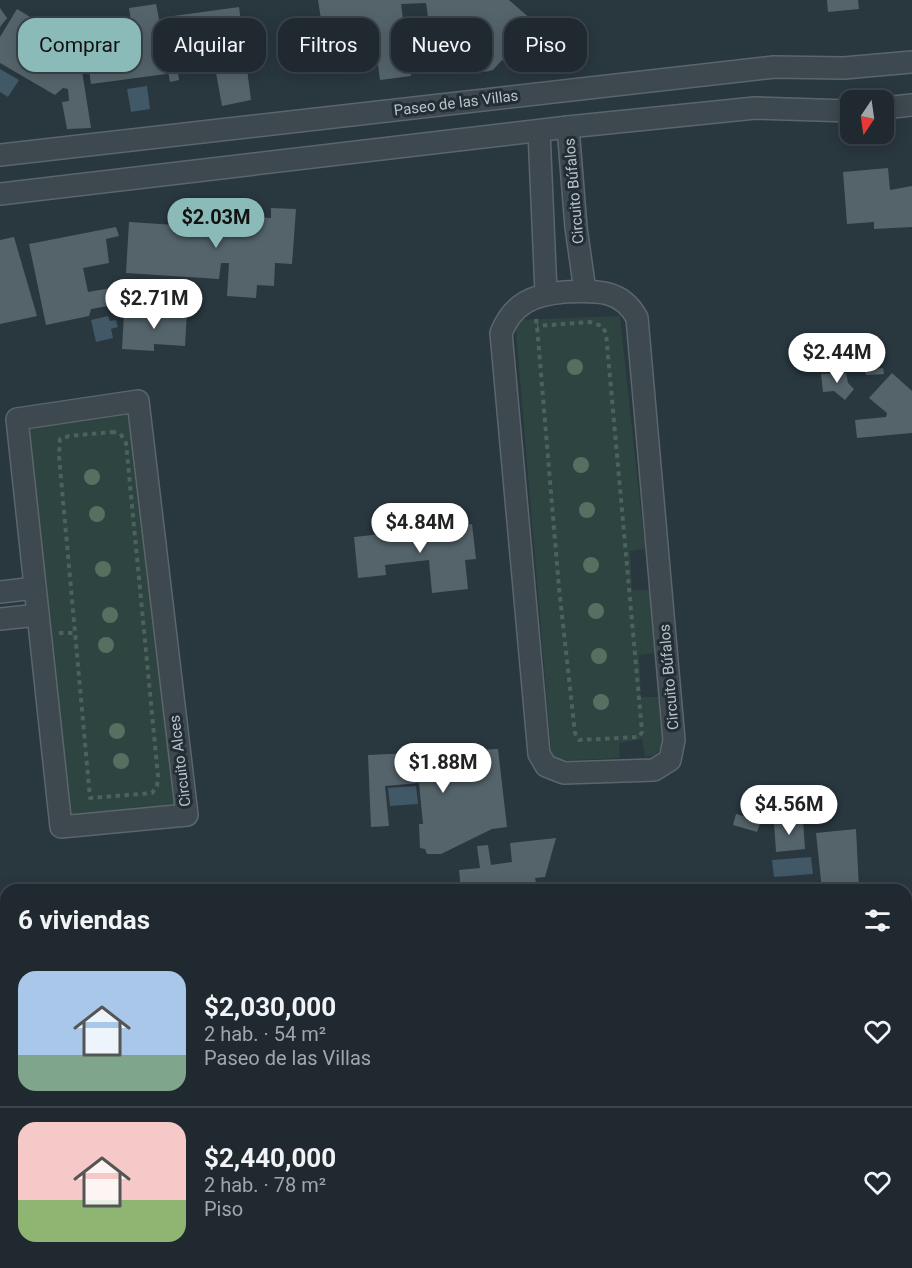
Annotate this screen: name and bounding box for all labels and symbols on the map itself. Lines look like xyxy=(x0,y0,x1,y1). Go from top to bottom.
street label: Paseo de las Villas xyxy=(393,86,519,120)
north arrow xyxy=(840,90,894,144)
street label: Circuito Búfalos xyxy=(560,137,588,245)
pin: $2.03M xyxy=(167,198,265,249)
pin: $2.71M xyxy=(105,279,203,330)
pin: $2.44M xyxy=(788,333,886,384)
pin: $4.84M xyxy=(371,503,469,554)
street label: Circuito Búfalos xyxy=(655,623,683,731)
street label: Circuito Alces xyxy=(165,714,195,808)
pin: $1.88M xyxy=(394,743,492,794)
pin: $4.56M xyxy=(740,785,838,836)

